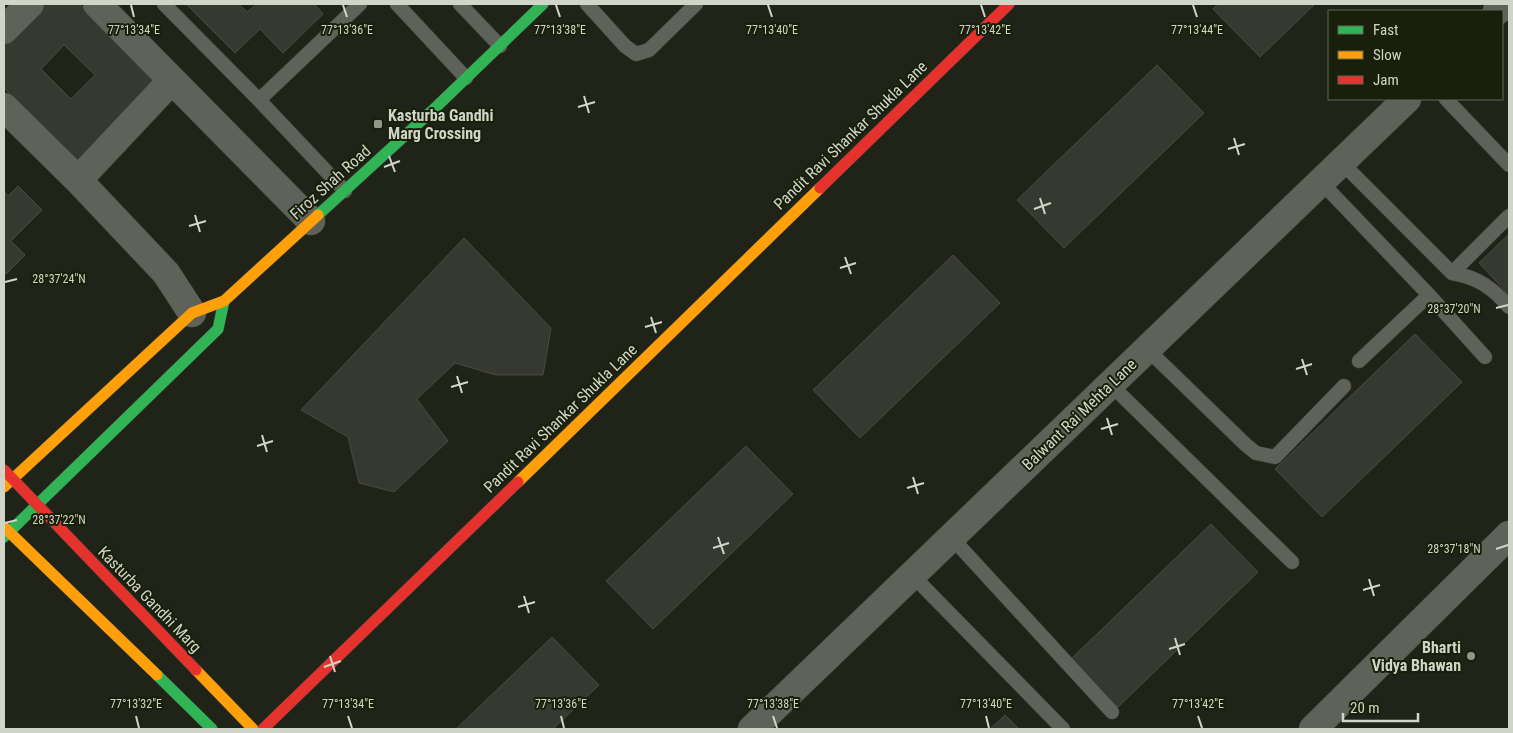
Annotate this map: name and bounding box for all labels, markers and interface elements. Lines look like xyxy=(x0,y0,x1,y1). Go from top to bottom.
legend xyxy=(1328,10,1503,100)
text: Fast xyxy=(1373,21,1398,39)
text: 77°13'34"E xyxy=(108,23,160,37)
text: 77°13'36"E xyxy=(321,23,373,37)
text: 77°13'38"E xyxy=(534,23,586,37)
text: 77°13'40"E xyxy=(746,23,798,37)
text: 77°13'42"E xyxy=(959,23,1011,37)
text: 77°13'44"E xyxy=(1171,23,1223,37)
text: Slow xyxy=(1373,46,1402,64)
street label: Pandit Ravi Shankar Shukla Lane xyxy=(770,57,931,214)
text: Jam xyxy=(1373,71,1399,89)
place label: Kasturba Gandhi Marg Crossing xyxy=(388,106,494,143)
marker: Kasturba Gandhi Marg Crossing xyxy=(372,118,384,130)
street label: Firoz Shah Road xyxy=(286,141,375,224)
text: 28°37'24"N xyxy=(32,272,86,286)
text: 28°37'20"N xyxy=(1427,302,1481,316)
street label: Pandit Ravi Shankar Shukla Lane xyxy=(480,340,641,497)
street label: Balwant Rai Mehta Lane xyxy=(1018,355,1141,474)
text: 28°37'22"N xyxy=(32,513,86,527)
street label: Kasturba Gandhi Marg xyxy=(94,542,205,656)
text: 28°37'18"N xyxy=(1427,542,1481,556)
place label: Bharti Vidya Bhawan xyxy=(1372,638,1461,675)
marker: Bharti Vidya Bhawan xyxy=(1465,650,1477,662)
scale bar xyxy=(1343,690,1418,722)
text: 77°13'32"E xyxy=(110,697,162,711)
text: 77°13'34"E xyxy=(322,697,374,711)
text: 77°13'36"E xyxy=(535,697,587,711)
text: 77°13'38"E xyxy=(747,697,799,711)
text: 77°13'40"E xyxy=(960,697,1012,711)
text: 77°13'42"E xyxy=(1172,697,1224,711)
text: 20 m xyxy=(1350,699,1380,717)

